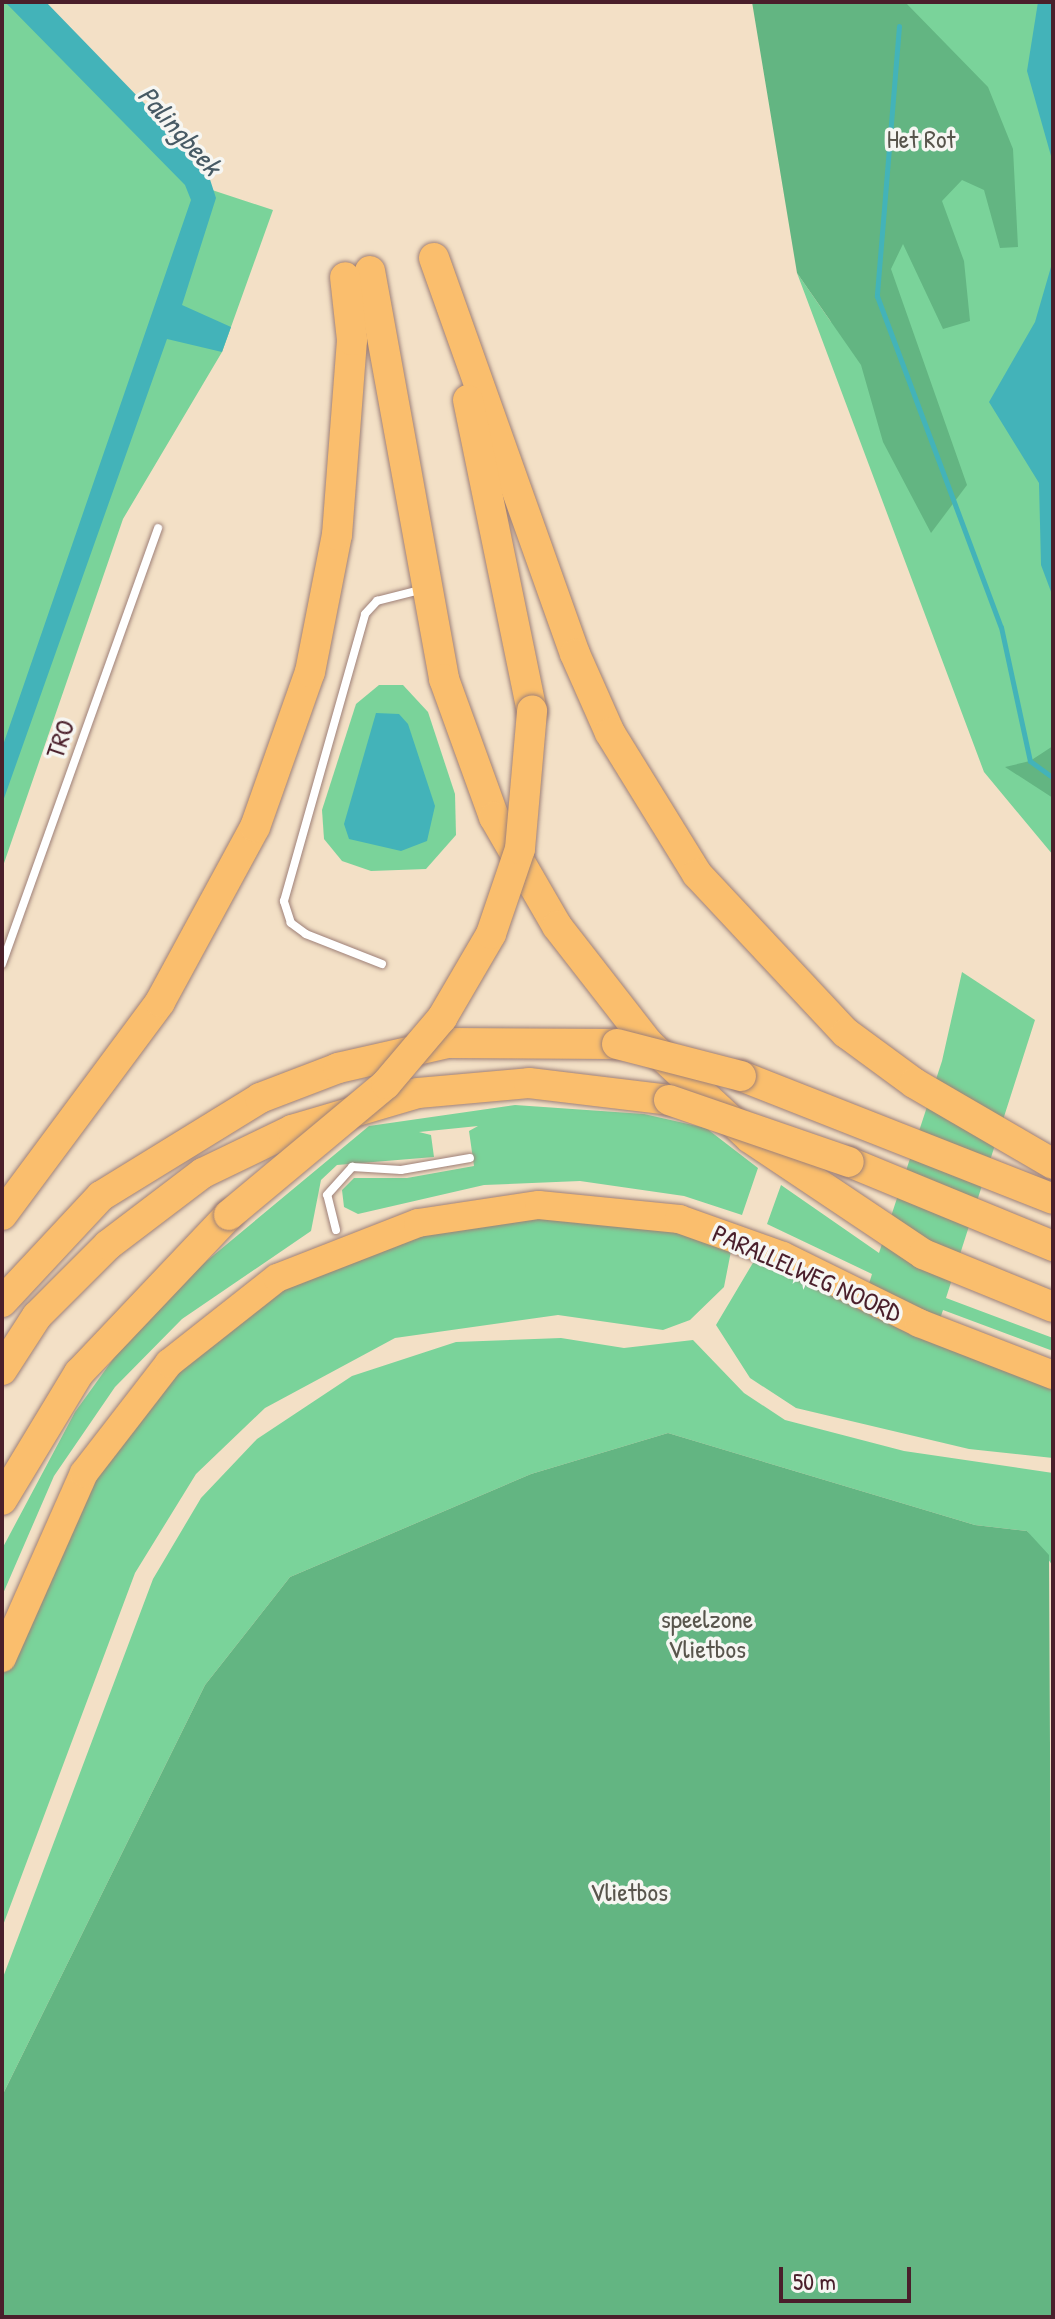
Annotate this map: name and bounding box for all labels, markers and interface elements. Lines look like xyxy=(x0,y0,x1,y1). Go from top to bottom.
water label: Palingbeek xyxy=(131,78,229,182)
park label: Het Rot xyxy=(887,123,955,155)
street label: TRO xyxy=(39,716,81,762)
street label: PARALLELWEG NOORD xyxy=(708,1217,906,1329)
park label: speelzone Vlietbos xyxy=(661,1603,753,1664)
park label: Vlietbos xyxy=(590,1876,668,1908)
scale bar xyxy=(783,2251,915,2301)
text: 50 m xyxy=(793,2265,836,2297)

